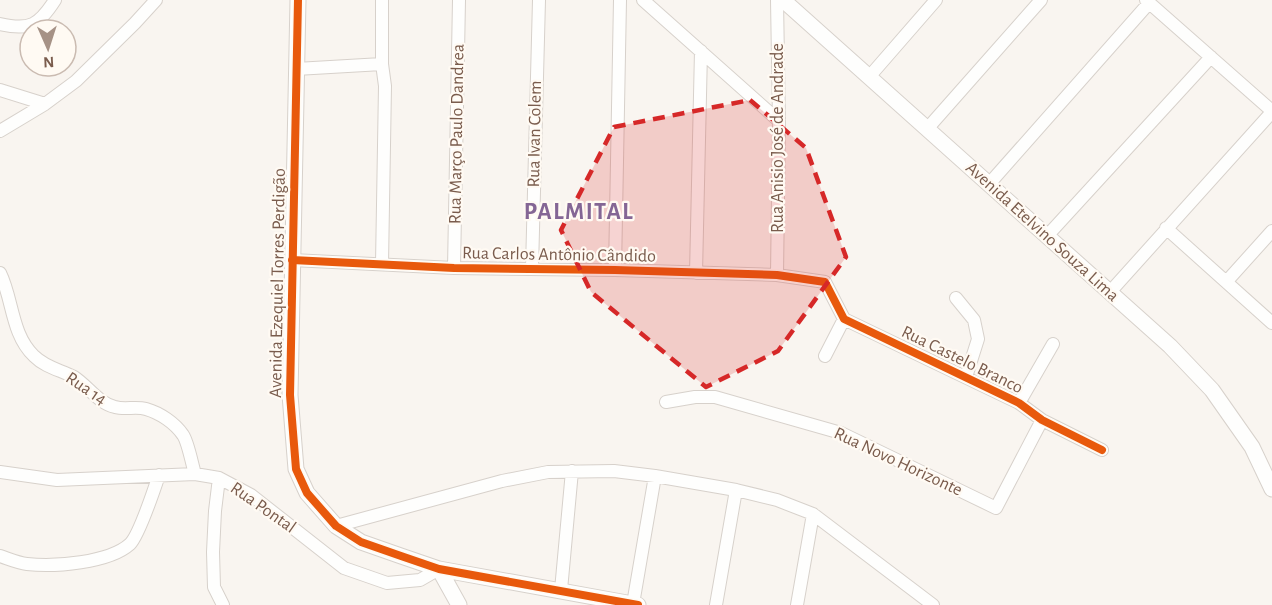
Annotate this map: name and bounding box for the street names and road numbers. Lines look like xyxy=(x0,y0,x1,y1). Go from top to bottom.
street label: Rua Anisio José de Andrade xyxy=(769,43,787,233)
street label: Rua Março Paulo Dandrea xyxy=(446,44,468,224)
street label: Rua Ivan Colem xyxy=(525,80,545,188)
street label: Avenida Etelvino Souza Lima xyxy=(962,159,1122,305)
street label: Avenida Ezequiel Torres Perdigão xyxy=(267,168,289,398)
street label: Rua Carlos Antônio Cândido xyxy=(462,244,656,266)
street label: Rua Castelo Branco xyxy=(898,323,1026,397)
street label: Rua 14 xyxy=(62,369,110,409)
street label: Rua Novo Horizonte xyxy=(831,424,965,500)
street label: Rua Pontal xyxy=(227,479,299,537)

